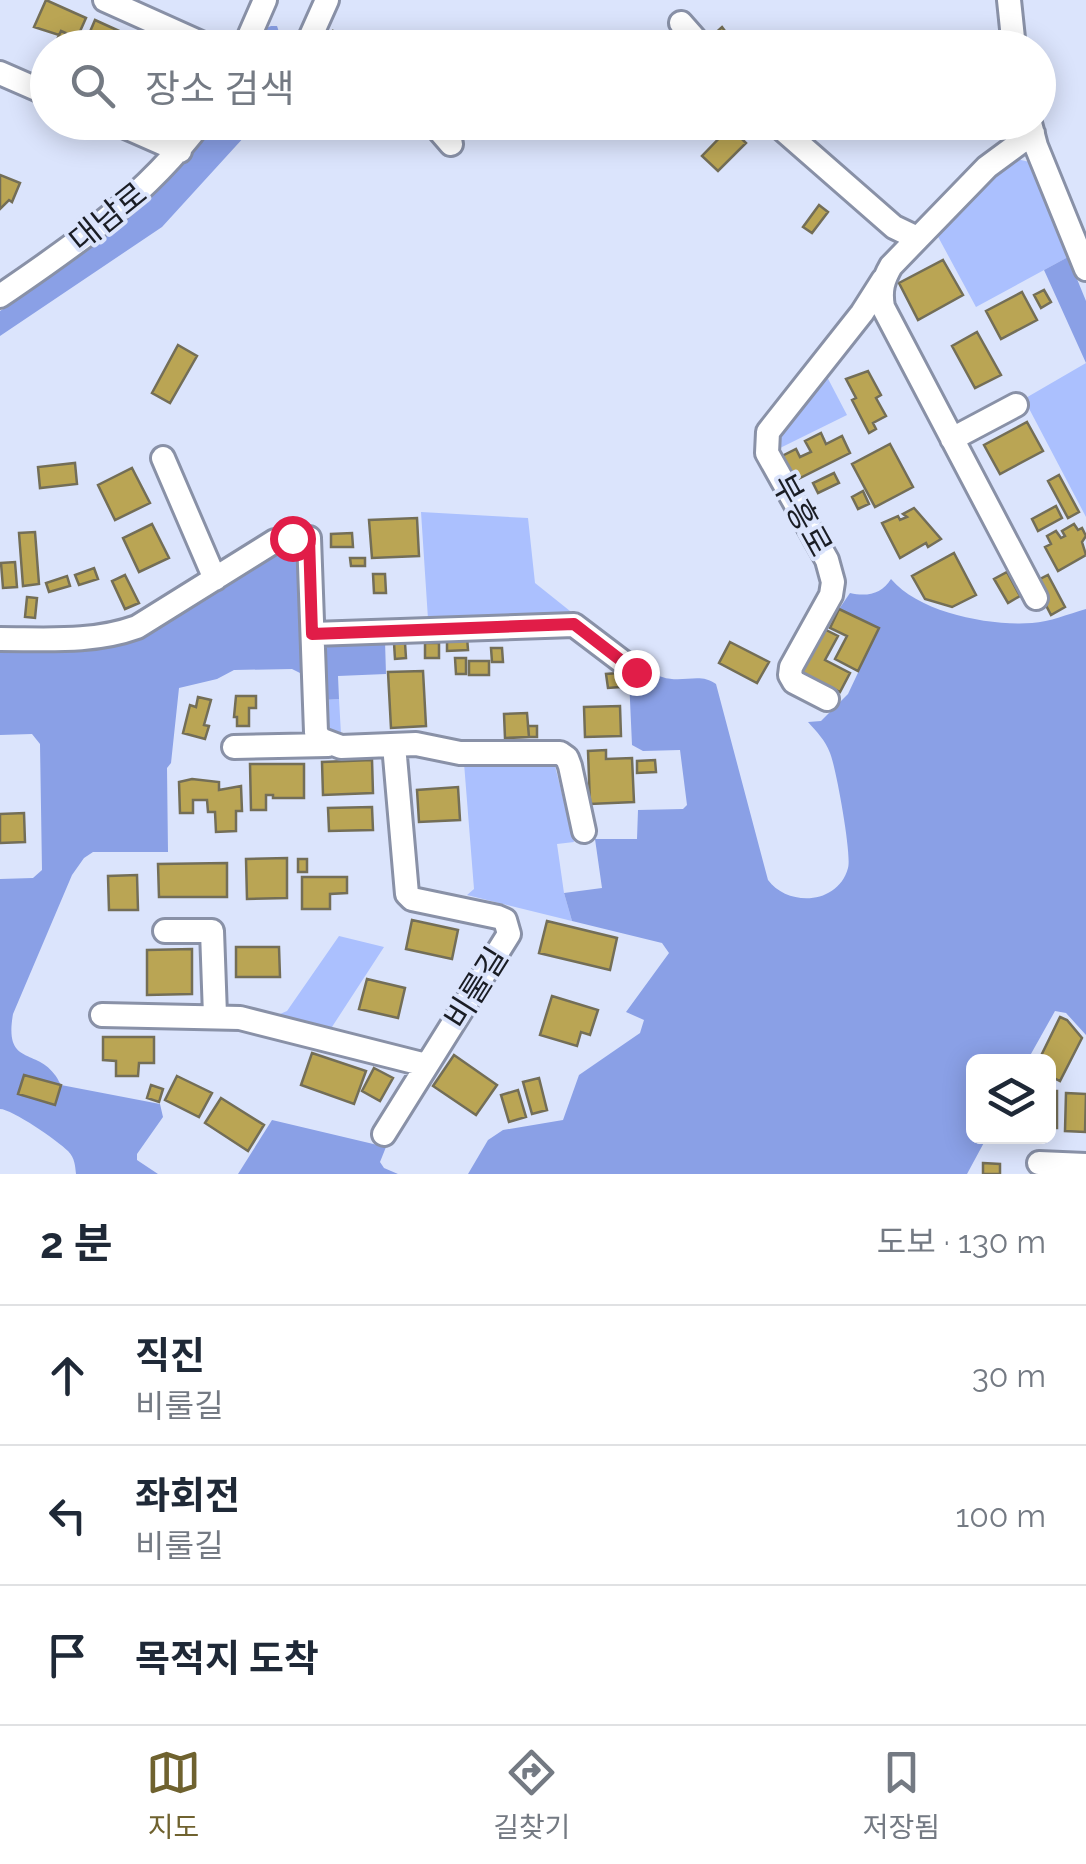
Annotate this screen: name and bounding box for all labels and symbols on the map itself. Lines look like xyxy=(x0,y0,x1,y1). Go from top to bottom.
street label: 대남로 xyxy=(62,174,154,259)
street label: 부흥로 xyxy=(765,467,840,562)
route start xyxy=(270,516,316,562)
route end xyxy=(614,650,660,696)
street label: 비룰길 xyxy=(436,940,515,1035)

